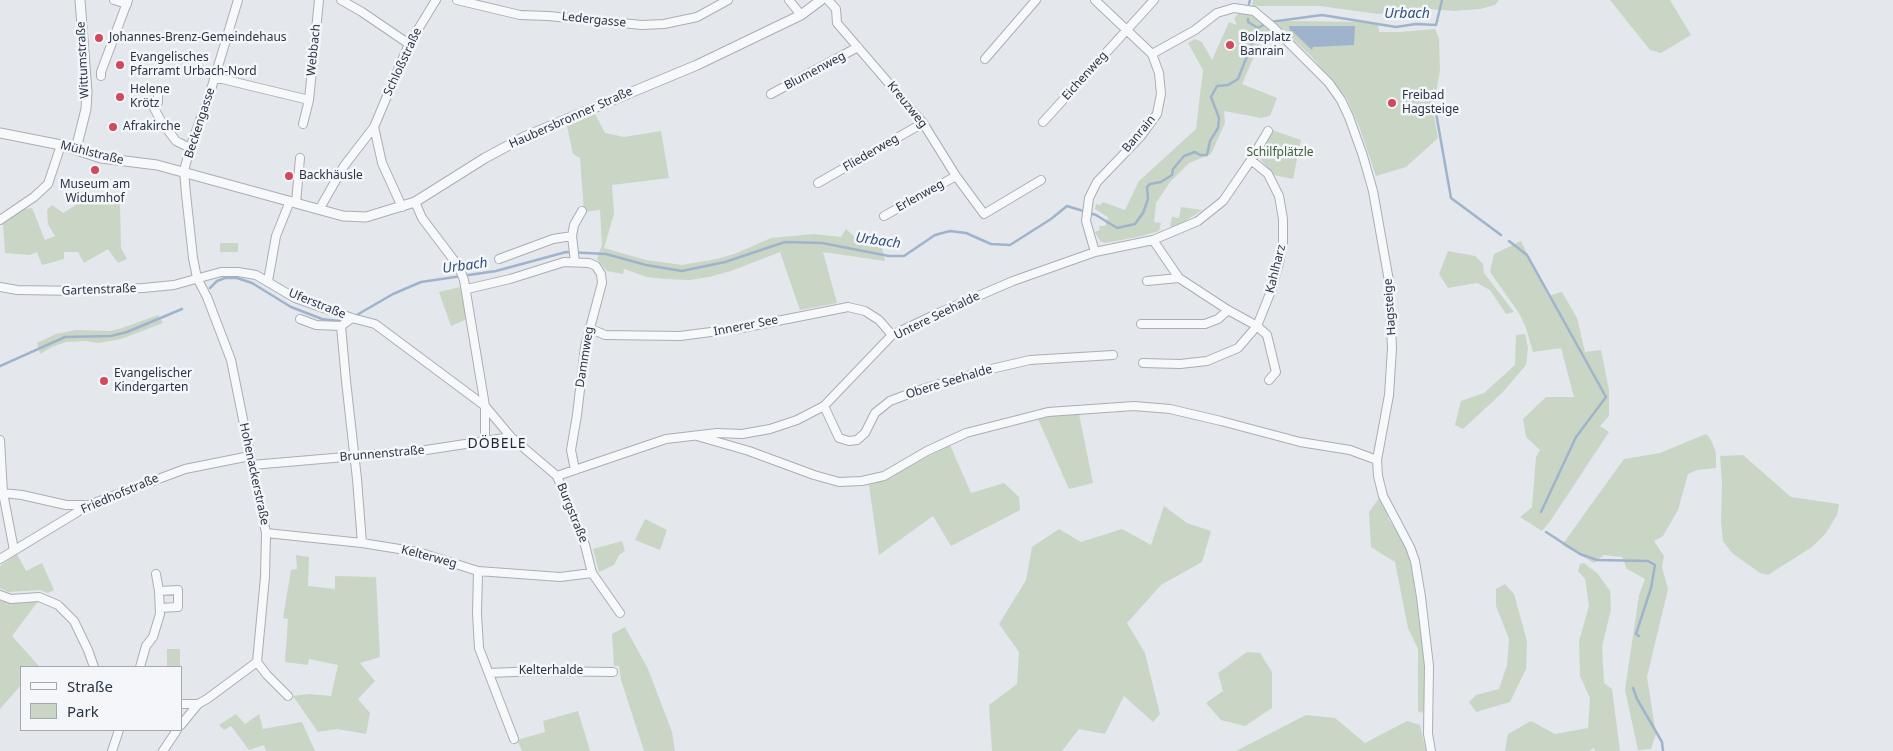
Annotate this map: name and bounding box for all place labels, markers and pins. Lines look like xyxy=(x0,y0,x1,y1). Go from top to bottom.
place label: Johannes-Brenz-Gemeindehaus xyxy=(109,31,287,45)
place label: Bolzplatz Banrain xyxy=(1240,31,1291,59)
marker: Johannes-Brenz-Gemeindehaus xyxy=(93,32,105,44)
marker: Bolzplatz Banrain xyxy=(1224,39,1236,51)
place label: Evangelisches Pfarramt Urbach-Nord xyxy=(130,51,257,79)
marker: Evangelisches Pfarramt Urbach-Nord xyxy=(114,59,126,71)
place label: Helene Krötz xyxy=(130,83,170,111)
place label: Freibad Hagsteige xyxy=(1402,89,1459,117)
marker: Helene Krötz xyxy=(114,91,126,103)
marker: Freibad Hagsteige xyxy=(1386,97,1398,109)
place label: Afrakirche xyxy=(123,120,180,134)
marker: Afrakirche xyxy=(107,121,119,133)
marker: Museum am Widumhof xyxy=(89,164,101,176)
place label: Backhäusle xyxy=(299,169,363,183)
marker: Backhäusle xyxy=(283,170,295,182)
place label: Museum am Widumhof xyxy=(60,178,130,206)
place label: Evangelischer Kindergarten xyxy=(114,367,192,395)
marker: Evangelischer Kindergarten xyxy=(98,375,110,387)

